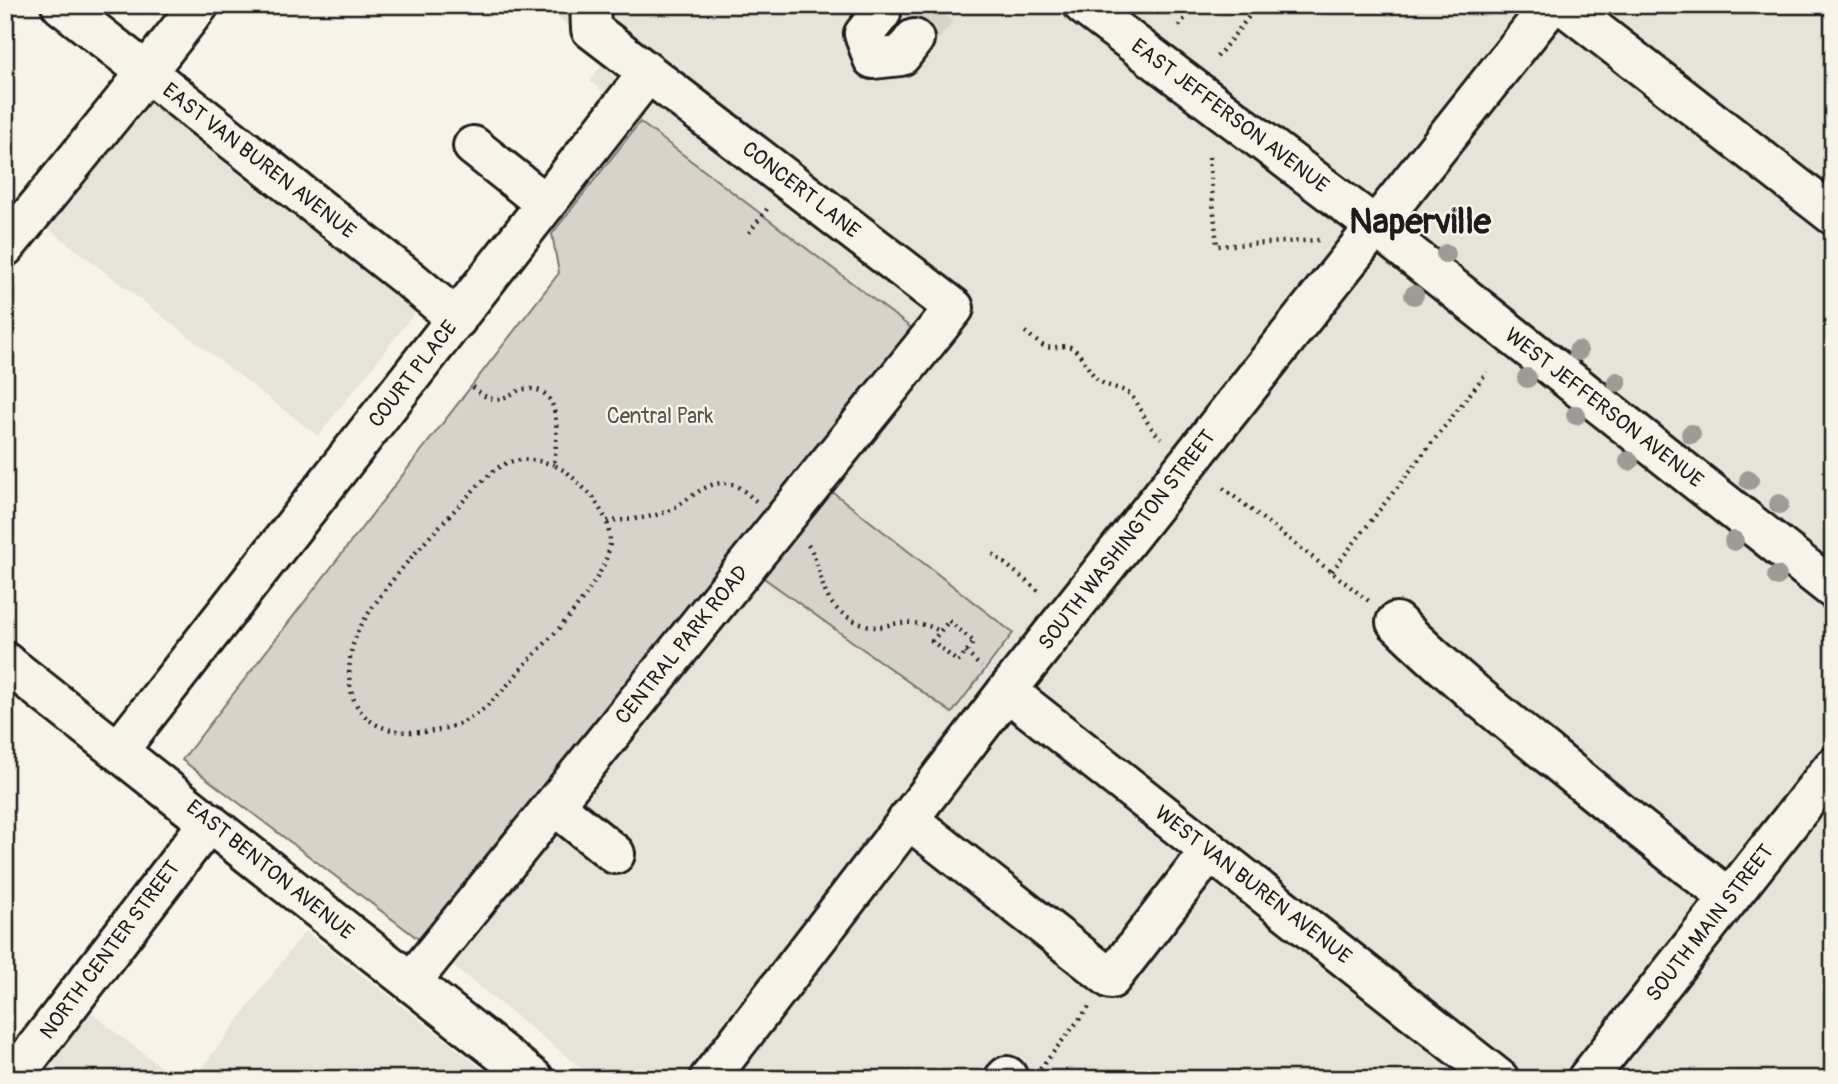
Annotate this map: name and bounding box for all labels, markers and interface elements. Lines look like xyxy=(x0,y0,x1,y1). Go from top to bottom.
street label: EAST JEFFERSON AVENUE xyxy=(1126,33,1334,199)
street label: EAST VAN BUREN AVENUE xyxy=(157,77,361,245)
street label: CONCERT LANE xyxy=(737,136,866,245)
district label: Naperville xyxy=(1349,200,1492,244)
street label: COURT PLACE xyxy=(363,315,463,433)
street label: WEST JEFFERSON AVENUE xyxy=(1499,322,1709,494)
park label: Central Park xyxy=(607,403,714,430)
street label: SOUTH WASHINGTON STREET xyxy=(1033,424,1222,656)
street label: CENTRAL PARK ROAD xyxy=(610,560,754,730)
street label: EAST BENTON AVENUE xyxy=(181,794,359,946)
street label: WEST VAN BUREN AVENUE xyxy=(1149,800,1357,970)
street label: SOUTH MAIN STREET xyxy=(1640,839,1780,1007)
street label: NORTH CENTER STREET xyxy=(34,855,186,1045)

